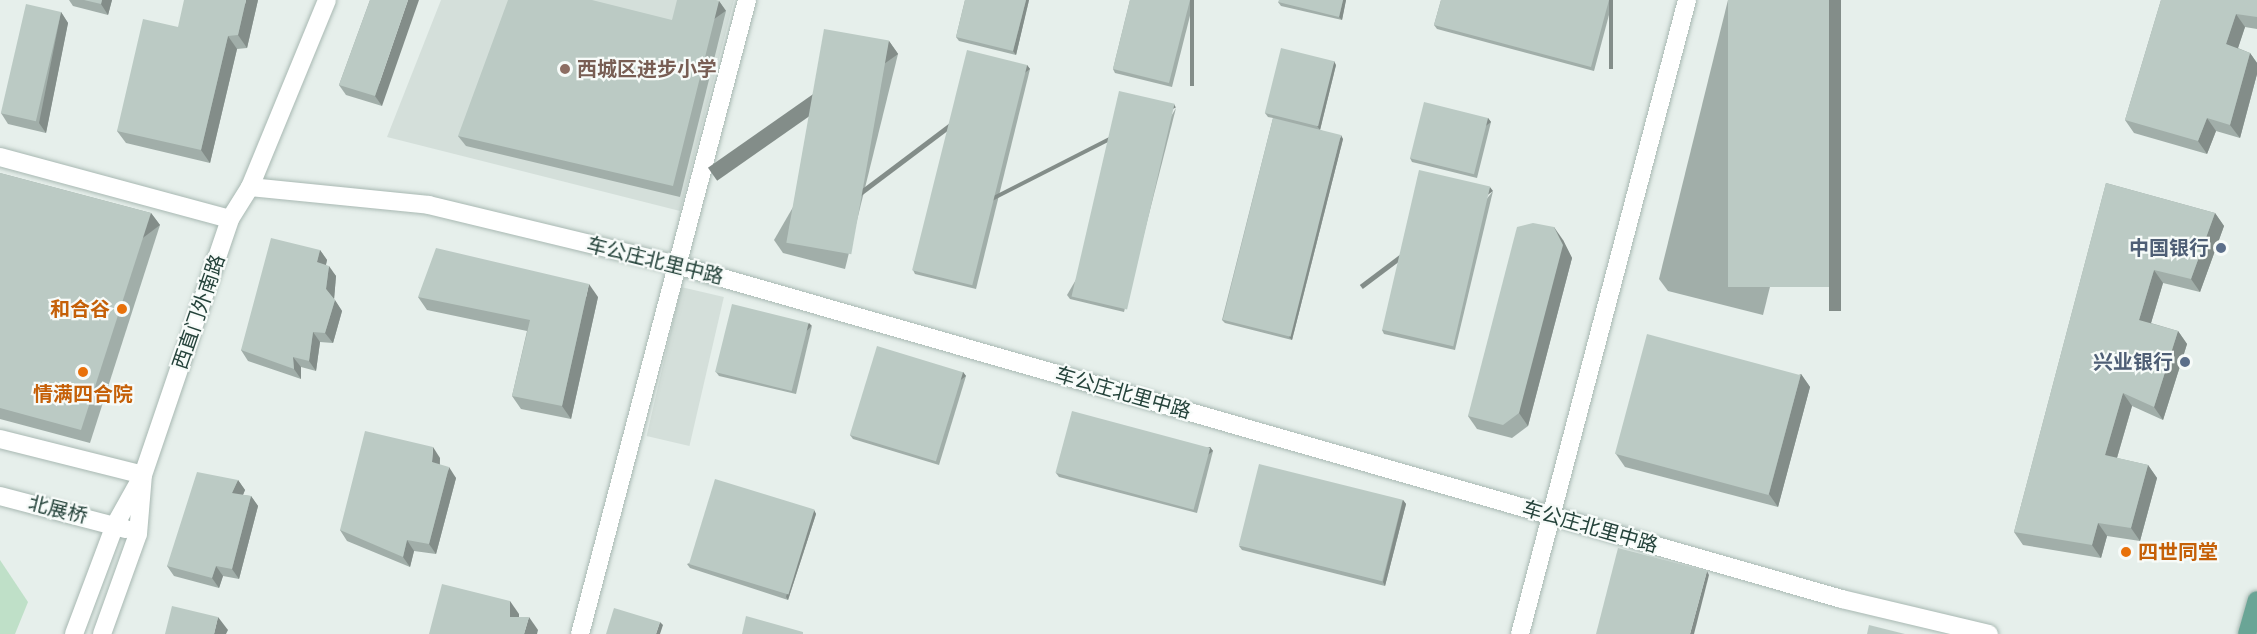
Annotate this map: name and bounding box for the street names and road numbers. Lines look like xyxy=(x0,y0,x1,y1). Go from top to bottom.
street label: 车公庄北里中路 xyxy=(584,232,726,290)
street label: 西直门外南路 xyxy=(168,251,230,373)
street label: 车公庄北里中路 xyxy=(1052,362,1194,424)
street label: 北展桥 xyxy=(26,491,90,529)
street label: 车公庄北里中路 xyxy=(1519,496,1661,558)

